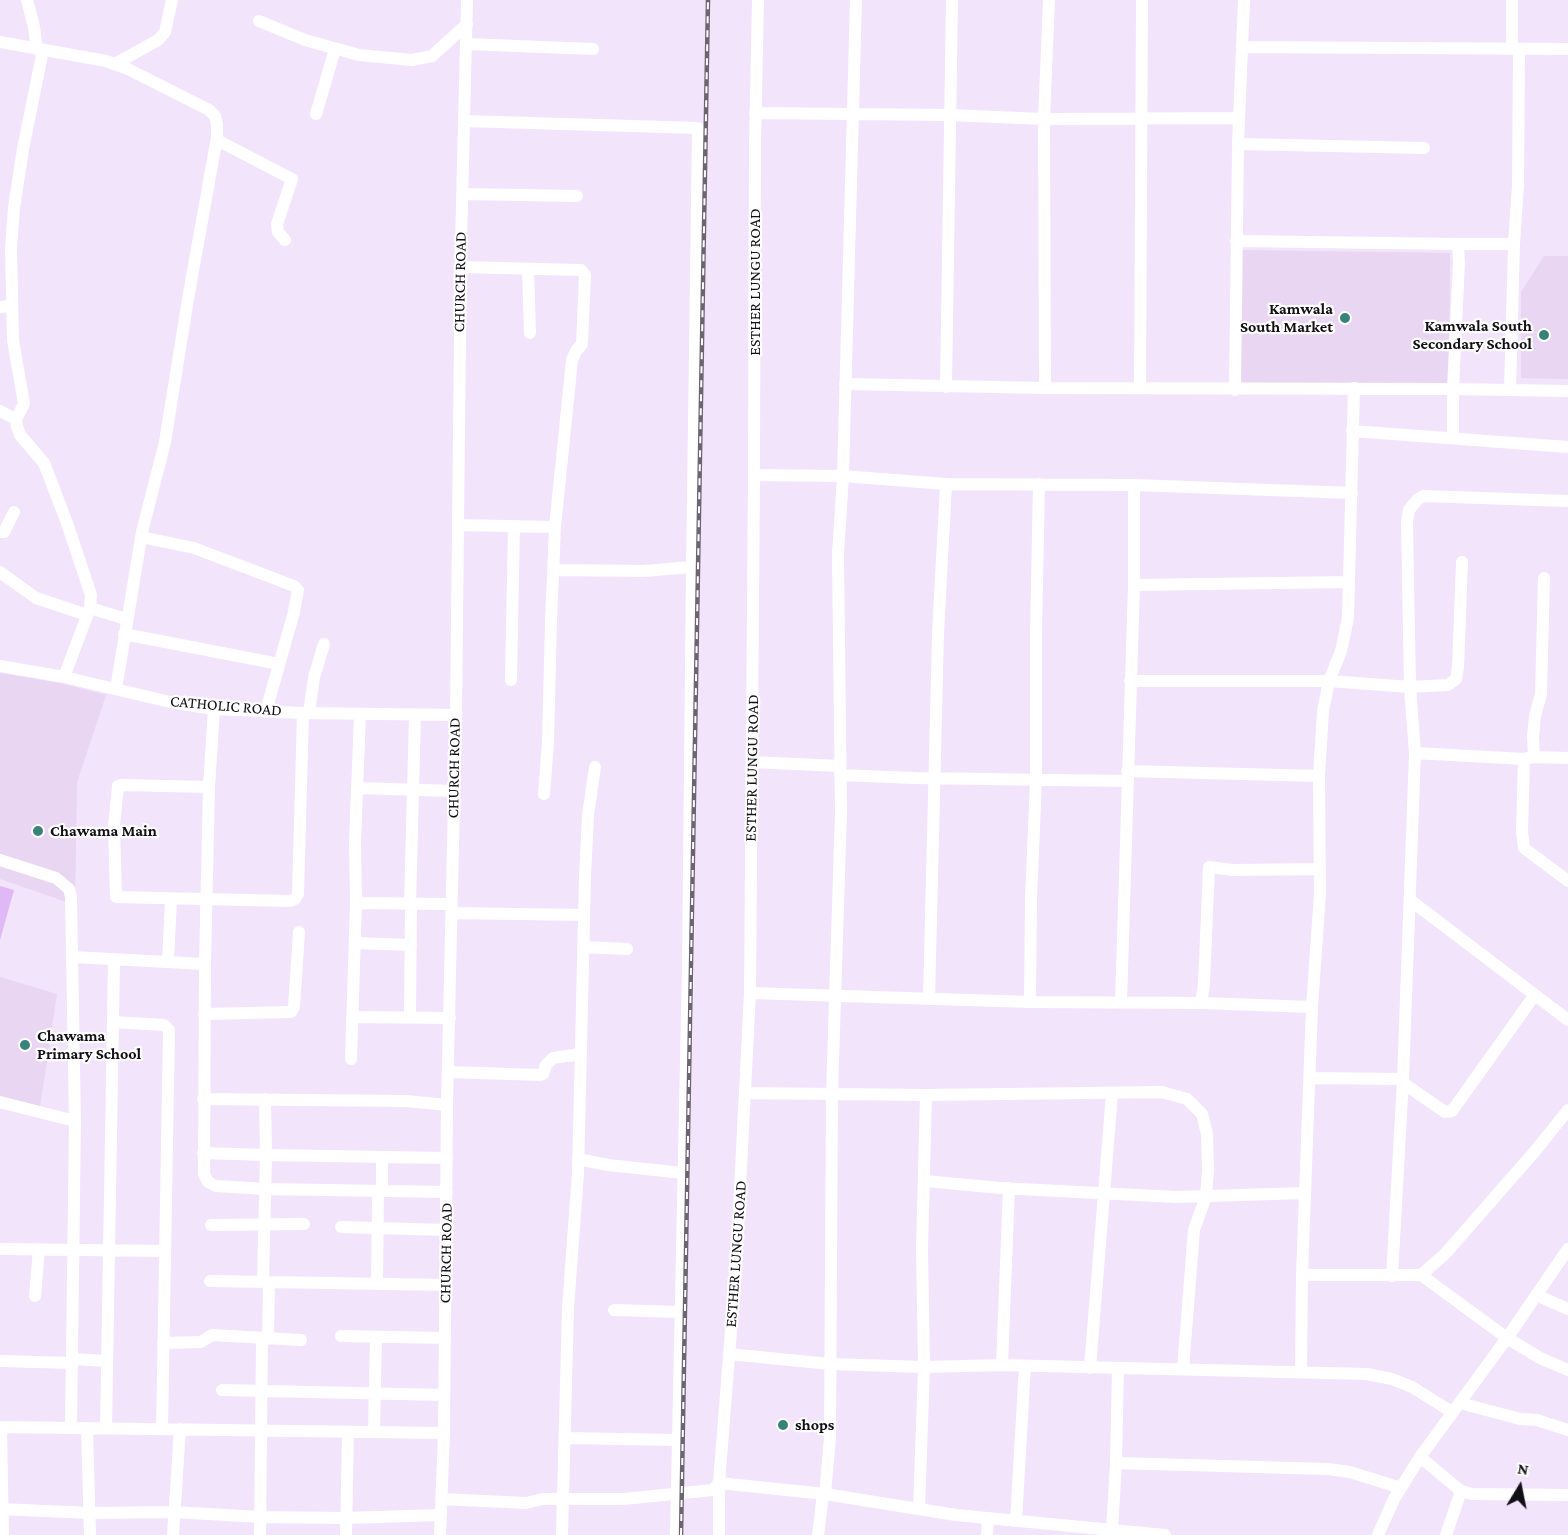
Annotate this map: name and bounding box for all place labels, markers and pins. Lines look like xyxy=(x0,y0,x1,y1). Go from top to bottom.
place label: Kamwala South Market xyxy=(1240,299,1333,337)
marker: Kamwala South Market xyxy=(1338,311,1352,325)
place label: Kamwala South Secondary School xyxy=(1412,316,1532,354)
marker: Kamwala South Secondary School xyxy=(1537,328,1551,342)
place label: Chawama Main xyxy=(50,821,157,841)
marker: Chawama Main xyxy=(31,824,45,838)
place label: Chawama Primary School xyxy=(37,1026,141,1064)
marker: Chawama Primary School xyxy=(18,1038,32,1052)
place label: shops xyxy=(795,1415,834,1435)
marker: shops xyxy=(776,1418,790,1432)

